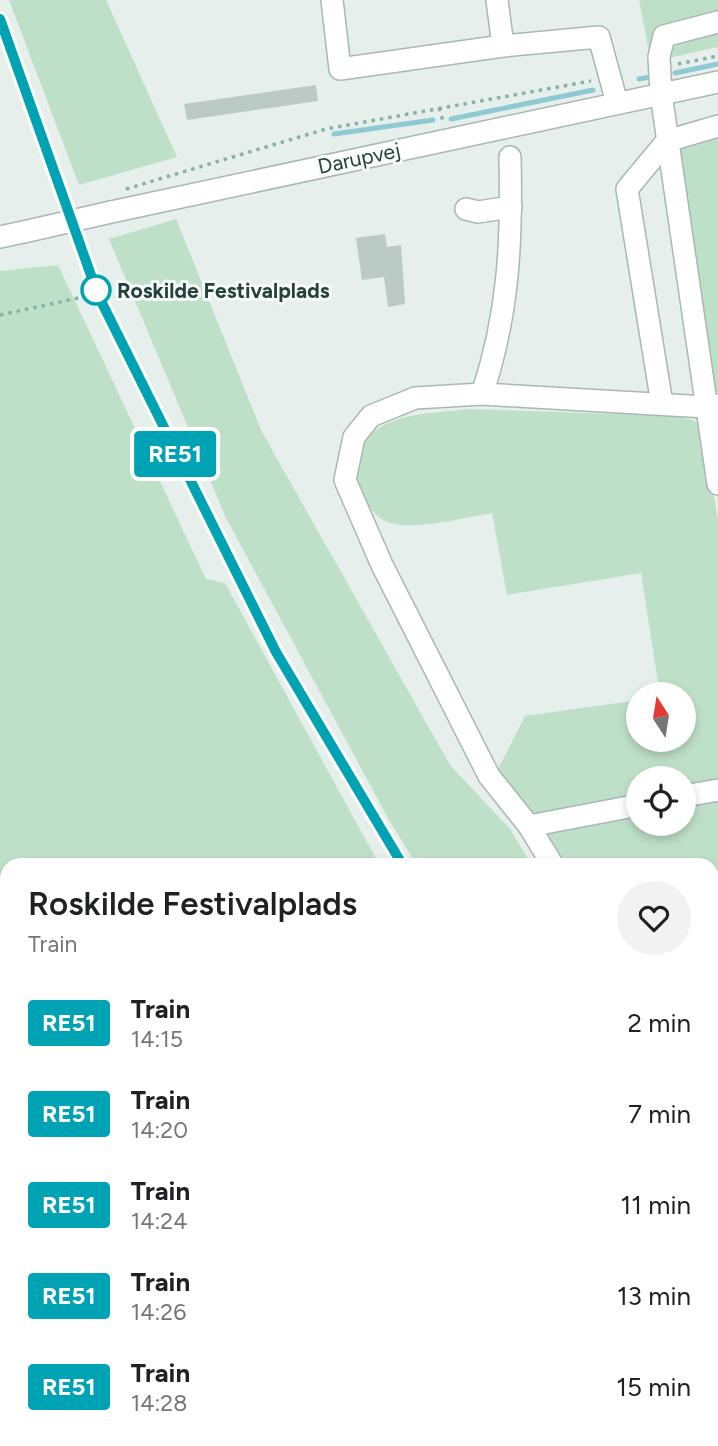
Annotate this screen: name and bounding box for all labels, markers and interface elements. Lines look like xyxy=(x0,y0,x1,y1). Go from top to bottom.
street label: Darupvej xyxy=(315,137,403,179)
marker: Roskilde Festivalplads xyxy=(81,275,111,305)
place label: Roskilde Festivalplads xyxy=(117,278,330,303)
line badge: RE51 xyxy=(126,431,224,477)
text: RE51 xyxy=(148,439,202,468)
north arrow xyxy=(626,682,696,752)
map controls xyxy=(626,682,696,836)
button: locate xyxy=(626,766,696,836)
button: heart xyxy=(617,881,691,955)
text: Roskilde Festivalplads xyxy=(28,884,357,923)
text: Train xyxy=(28,930,77,958)
text: Train xyxy=(131,993,190,1025)
text: 2 min xyxy=(627,1007,691,1039)
text: RE51 xyxy=(42,1008,96,1037)
text: 14:15 xyxy=(131,1025,183,1053)
text: Train xyxy=(131,1084,190,1116)
text: 7 min xyxy=(628,1098,691,1130)
text: RE51 xyxy=(42,1099,96,1128)
text: 14:20 xyxy=(131,1116,188,1144)
text: Train xyxy=(131,1175,190,1207)
text: 11 min xyxy=(620,1189,691,1221)
text: RE51 xyxy=(42,1190,96,1219)
text: 14:24 xyxy=(131,1207,187,1235)
text: Train xyxy=(131,1266,190,1298)
text: 13 min xyxy=(617,1280,691,1312)
text: RE51 xyxy=(42,1281,96,1310)
text: 14:26 xyxy=(131,1298,186,1326)
text: Train xyxy=(131,1357,190,1389)
text: 15 min xyxy=(616,1371,691,1403)
text: RE51 xyxy=(42,1372,96,1401)
text: 14:28 xyxy=(131,1389,187,1417)

